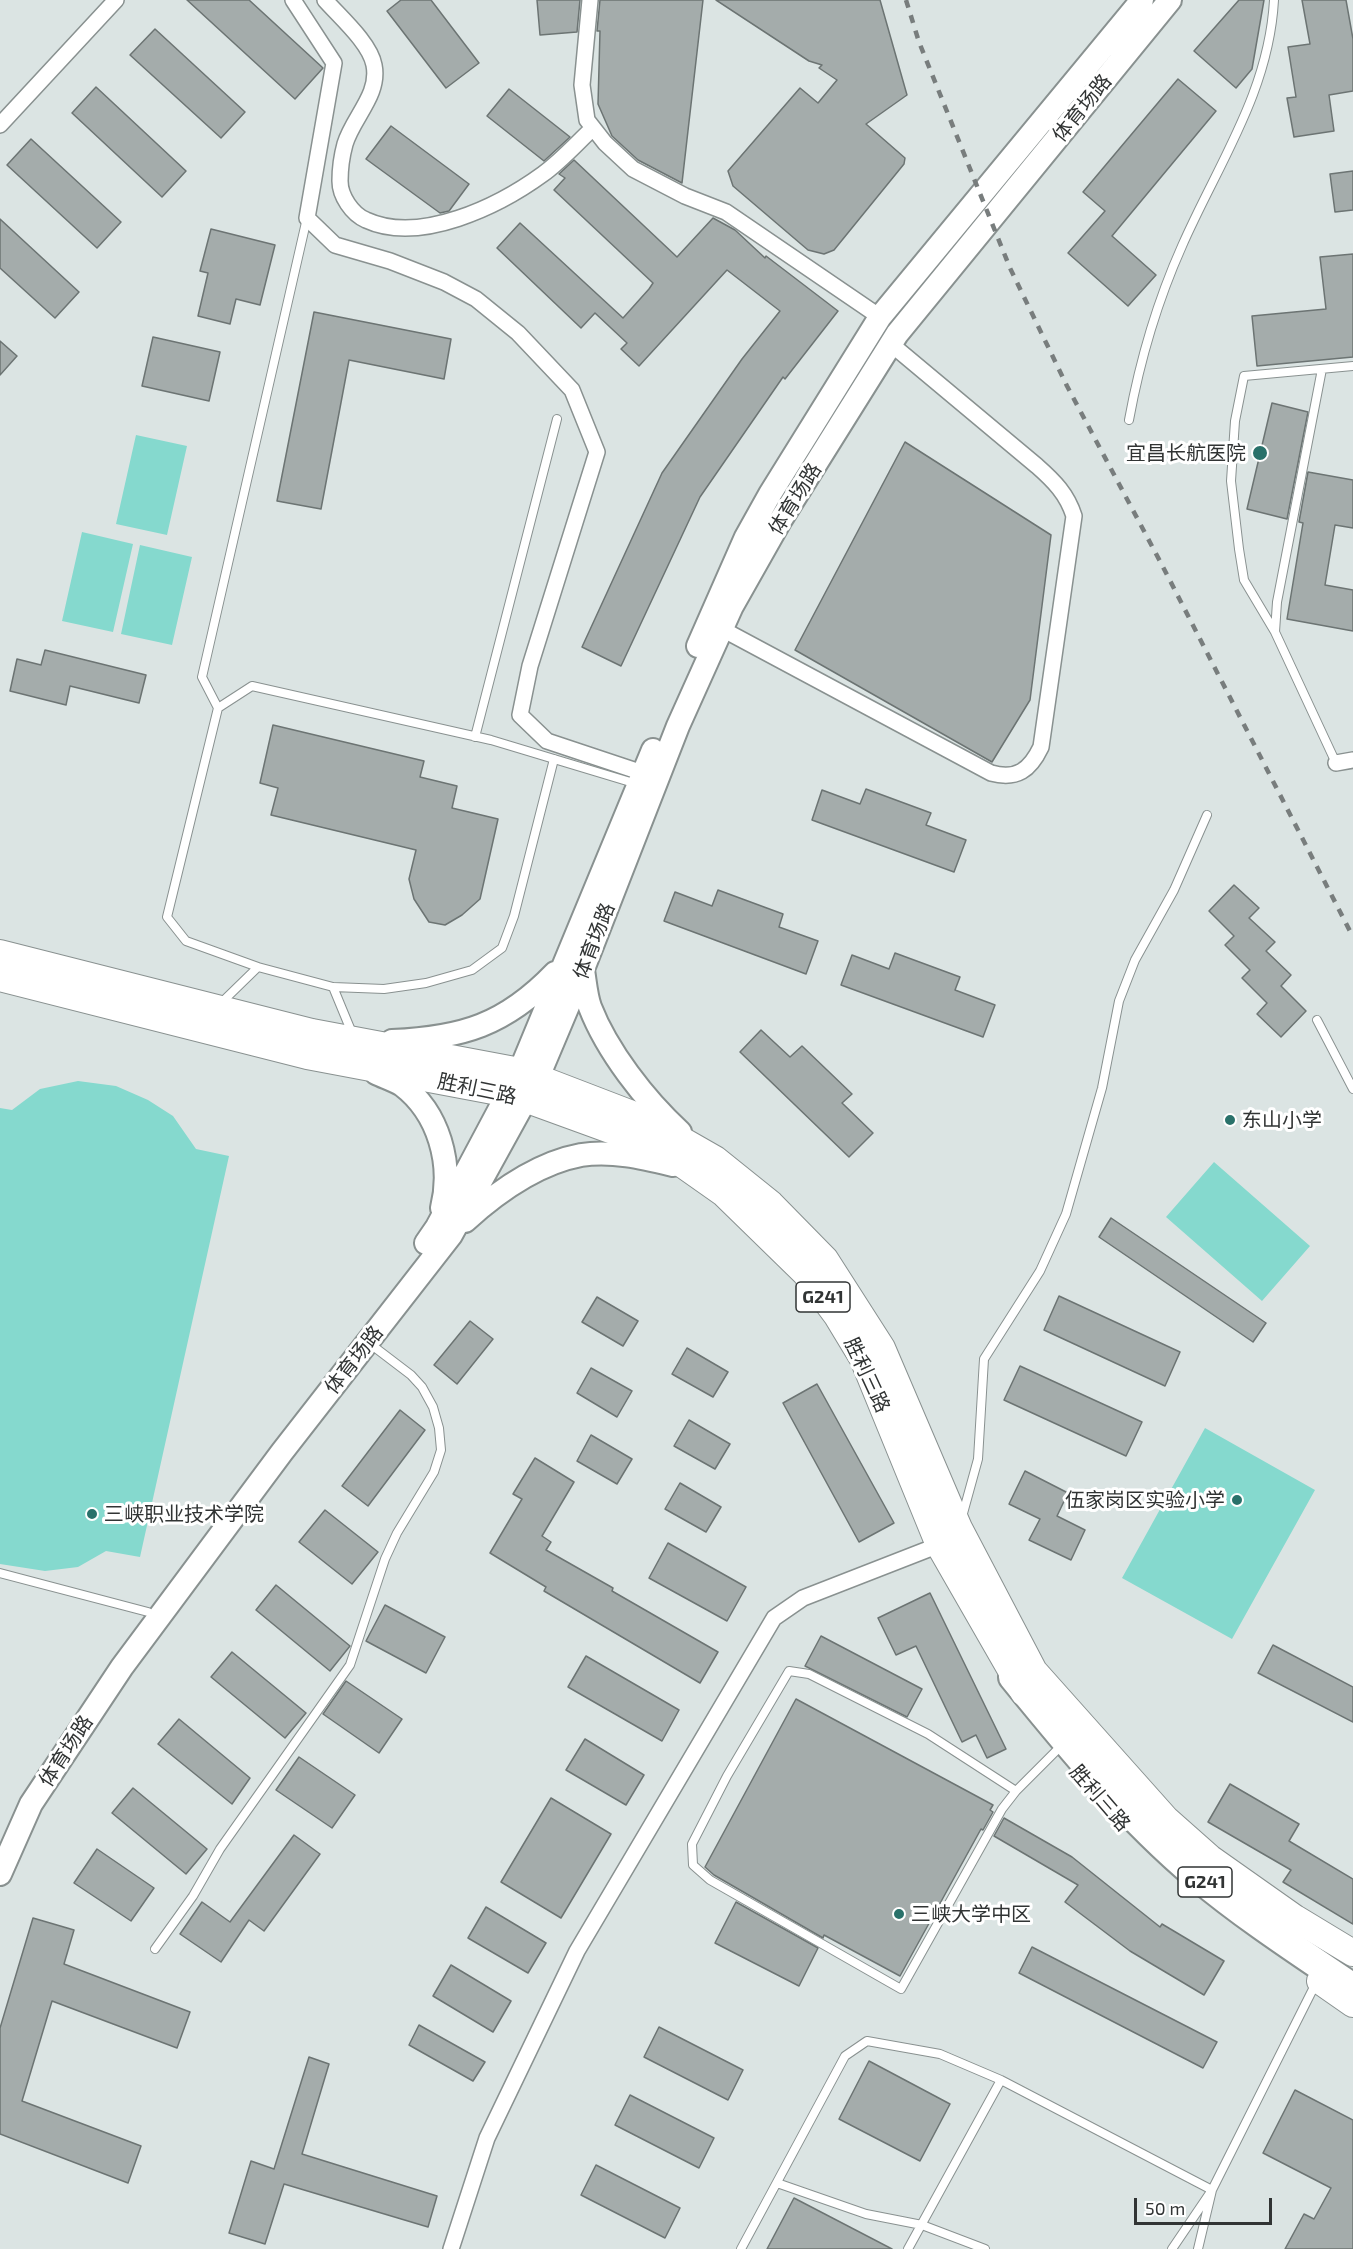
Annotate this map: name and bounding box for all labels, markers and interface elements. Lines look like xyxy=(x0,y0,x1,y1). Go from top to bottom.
street label: 体育场路 xyxy=(1048,69,1116,147)
place label: 宜昌长航医院 xyxy=(1126,441,1246,465)
marker: 宜昌长航医院 xyxy=(1251,444,1269,462)
street label: 体育场路 xyxy=(764,459,826,539)
street label: 体育场路 xyxy=(568,899,620,983)
street label: 胜利三路 xyxy=(435,1069,519,1109)
place label: 东山小学 xyxy=(1242,1108,1322,1132)
marker: 东山小学 xyxy=(1223,1113,1237,1127)
road number: G241 xyxy=(796,1282,850,1312)
street label: 体育场路 xyxy=(320,1321,388,1399)
street label: 胜利三路 xyxy=(839,1334,895,1416)
place label: 伍家岗区实验小学 xyxy=(1065,1488,1225,1512)
marker: 伍家岗区实验小学 xyxy=(1230,1493,1244,1507)
place label: 三峡职业技术学院 xyxy=(104,1502,264,1526)
marker: 三峡职业技术学院 xyxy=(85,1507,99,1521)
street label: 体育场路 xyxy=(34,1711,98,1791)
street label: 胜利三路 xyxy=(1065,1760,1135,1836)
road number: G241 xyxy=(1178,1867,1232,1897)
place label: 三峡大学中区 xyxy=(911,1902,1031,1926)
marker: 三峡大学中区 xyxy=(892,1907,906,1921)
scale bar xyxy=(1137,2186,1275,2224)
text: 50 m xyxy=(1145,2197,1185,2219)

